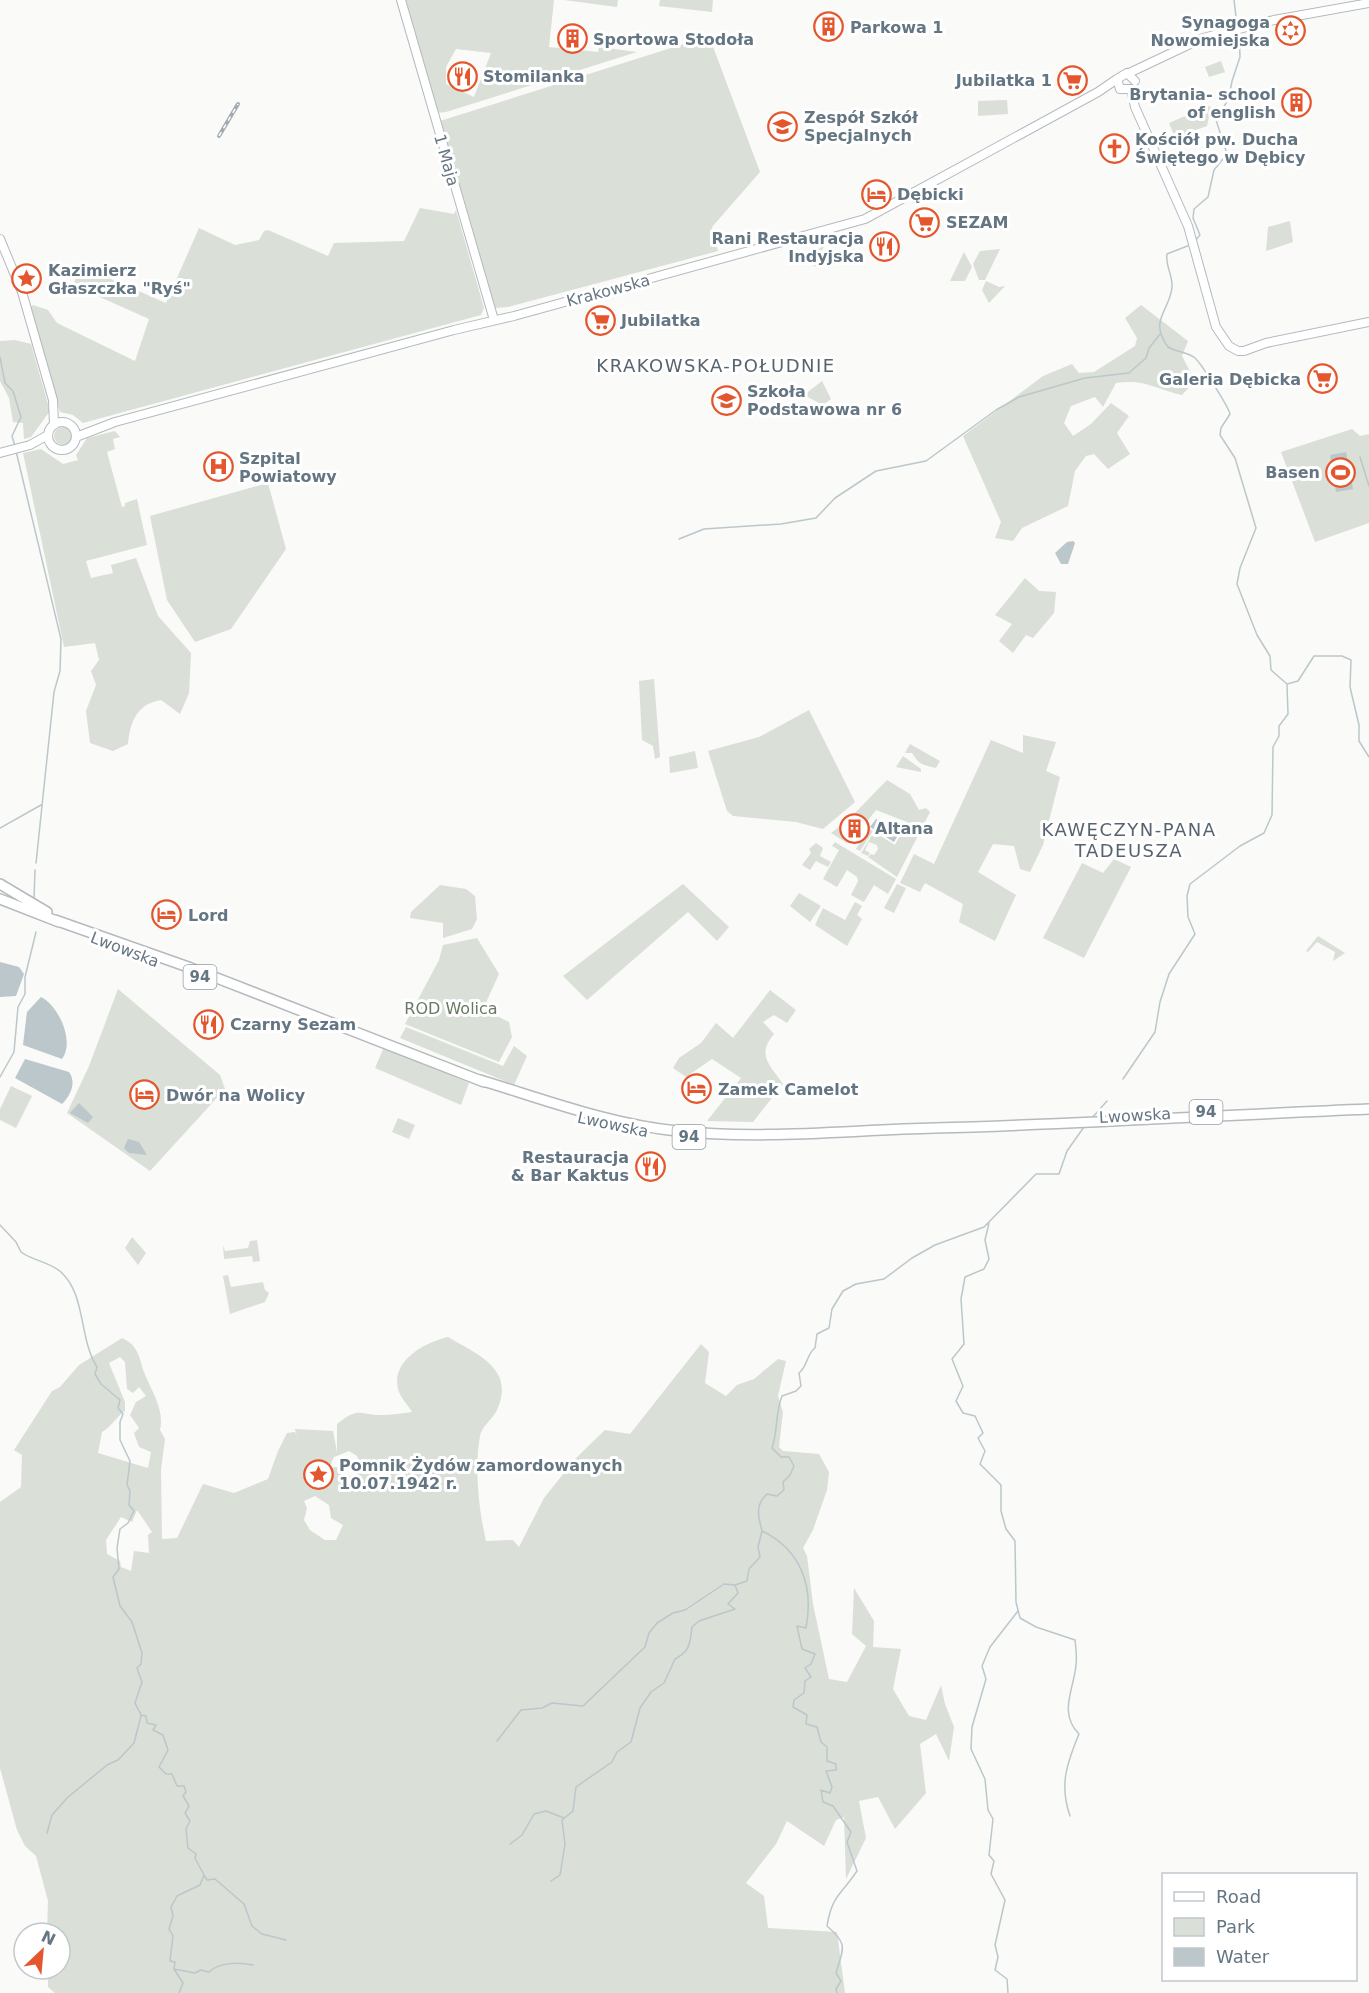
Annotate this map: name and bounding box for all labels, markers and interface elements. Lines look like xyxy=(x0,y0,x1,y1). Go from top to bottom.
building icon: Parkowa 1 xyxy=(813,11,845,43)
place label: Synagoga Nowomiejska xyxy=(1150,13,1270,50)
synagogue icon: Synagoga Nowomiejska xyxy=(1275,15,1307,47)
place label: Parkowa 1 xyxy=(850,18,943,37)
building icon: Sportowa Stodoła xyxy=(556,23,588,55)
place label: Sportowa Stodoła xyxy=(593,30,754,49)
restaurant icon: Stomilanka xyxy=(446,60,478,92)
supermarket icon: Jubilatka 1 xyxy=(1057,64,1089,96)
place label: Stomilanka xyxy=(483,67,584,86)
place label: Jubilatka 1 xyxy=(955,71,1052,90)
place label: Brytania- school of english xyxy=(1129,85,1276,122)
building icon: Brytania- school of english xyxy=(1281,87,1313,119)
place label: Zespół Szkół Specjalnych xyxy=(804,108,919,145)
school or university icon: Zespół Szkół Specjalnych xyxy=(767,110,799,142)
place label: Kościół pw. Ducha Świętego w Dębicy xyxy=(1135,130,1306,167)
street label: 1 Maja xyxy=(430,132,463,188)
church icon: Kościół pw. Ducha Świętego w Dębicy xyxy=(1098,132,1130,164)
hotel icon: Dębicki xyxy=(860,178,892,210)
place label: Dębicki xyxy=(897,185,964,204)
supermarket icon: SEZAM xyxy=(909,206,941,238)
place label: SEZAM xyxy=(946,213,1008,232)
place label: Rani Restauracja Indyjska xyxy=(711,229,864,266)
restaurant icon: Rani Restauracja Indyjska xyxy=(869,231,901,263)
place label: Kazimierz Głaszczka "Ryś" xyxy=(48,261,191,298)
place icon: Kazimierz Głaszczka "Ryś" xyxy=(11,263,43,295)
street label: Krakowska xyxy=(564,270,652,311)
supermarket icon: Jubilatka xyxy=(584,304,616,336)
place label: Jubilatka xyxy=(620,311,701,330)
district label: KRAKOWSKA-POŁUDNIE xyxy=(596,355,836,376)
supermarket icon: Galeria Dębicka xyxy=(1306,363,1338,395)
place label: Galeria Dębicka xyxy=(1159,370,1301,389)
place label: Szkoła Podstawowa nr 6 xyxy=(747,382,902,419)
school or university icon: Szkoła Podstawowa nr 6 xyxy=(710,384,742,416)
place label: Szpital Powiatowy xyxy=(239,449,337,486)
hospital icon: Szpital Powiatowy xyxy=(202,451,234,483)
sports icon: Basen xyxy=(1325,456,1357,488)
place label: Basen xyxy=(1265,463,1320,482)
building icon: Altana xyxy=(838,812,870,844)
place label: Altana xyxy=(875,819,934,838)
district label: KAWĘCZYN-PANA TADEUSZA xyxy=(1041,819,1217,861)
hotel icon: Lord xyxy=(151,899,183,931)
place label: Lord xyxy=(188,906,229,925)
street label: Lwowska xyxy=(88,928,162,971)
road number: 94 xyxy=(184,965,216,989)
park label: ROD Wolica xyxy=(404,999,498,1018)
restaurant icon: Czarny Sezam xyxy=(193,1008,225,1040)
place label: Czarny Sezam xyxy=(230,1015,356,1034)
hotel icon: Zamek Camelot xyxy=(681,1073,713,1105)
hotel icon: Dwór na Wolicy xyxy=(129,1079,161,1111)
place label: Zamek Camelot xyxy=(718,1080,859,1099)
place label: Dwór na Wolicy xyxy=(166,1086,306,1105)
road number: 94 xyxy=(1190,1100,1222,1124)
street label: Lwowska xyxy=(1099,1104,1171,1127)
street label: Lwowska xyxy=(576,1108,650,1141)
road number: 94 xyxy=(672,1125,706,1149)
place label: Restauracja & Bar Kaktus xyxy=(511,1148,629,1185)
restaurant icon: Restauracja & Bar Kaktus xyxy=(634,1150,666,1182)
place label: Pomnik Żydów zamordowanych 10.07.1942 r. xyxy=(339,1456,623,1493)
place icon: Pomnik Żydów zamordowanych 10.07.1942 r. xyxy=(302,1458,334,1490)
legend xyxy=(1162,1873,1357,1981)
text: Road xyxy=(1216,1886,1261,1907)
text: Park xyxy=(1216,1916,1255,1937)
north arrow xyxy=(12,1921,72,1981)
text: N xyxy=(38,1926,59,1949)
text: Water xyxy=(1216,1946,1270,1967)

